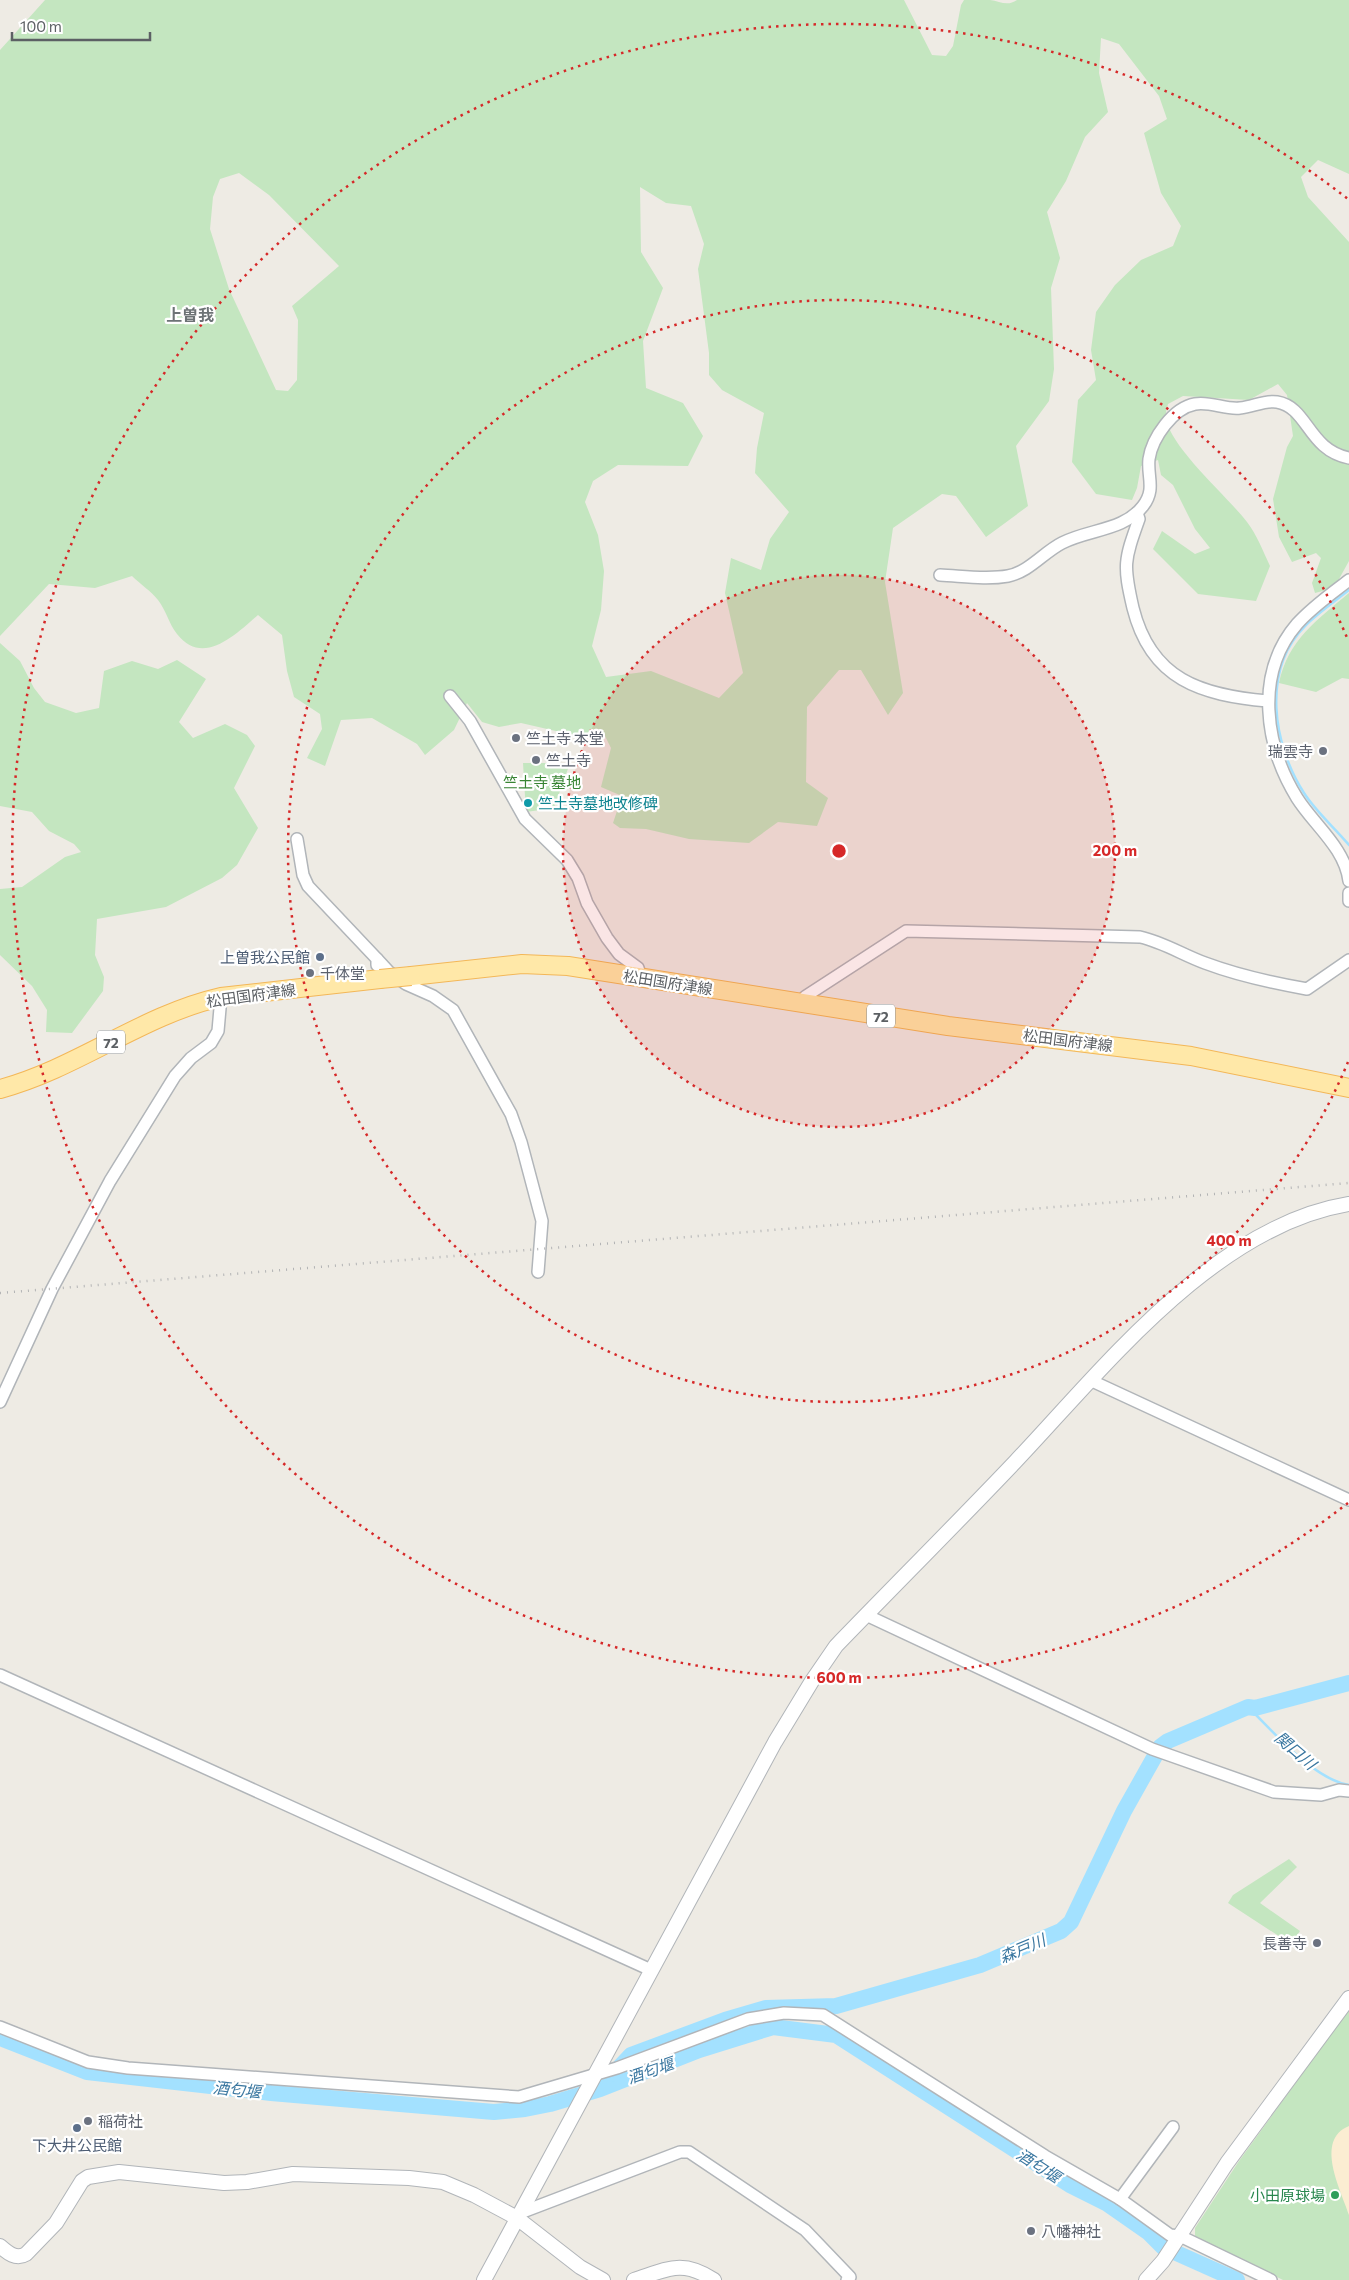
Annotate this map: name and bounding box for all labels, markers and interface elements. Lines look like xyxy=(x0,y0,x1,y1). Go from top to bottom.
scale bar xyxy=(12,10,150,42)
text: 100 m xyxy=(20,17,62,35)
district label: 上曽我 xyxy=(166,305,214,324)
place label: 竺土寺 本堂 xyxy=(526,729,604,747)
marker: 竺土寺 本堂 xyxy=(510,732,522,744)
place label: 瑞雲寺 xyxy=(1268,742,1313,760)
marker: 瑞雲寺 xyxy=(1317,745,1329,757)
place label: 竺土寺 xyxy=(546,751,591,769)
marker: 竺土寺 xyxy=(530,754,542,766)
park label: 竺土寺 墓地 xyxy=(503,773,581,791)
place label: 竺土寺墓地改修碑 xyxy=(538,794,658,812)
marker: 竺土寺墓地改修碑 xyxy=(522,797,534,809)
text: 200 m xyxy=(1093,841,1137,859)
centre of rings xyxy=(830,842,848,860)
place label: 上曽我公民館 xyxy=(220,948,310,966)
marker: 上曽我公民館 xyxy=(314,951,326,963)
place label: 千体堂 xyxy=(320,964,365,982)
street label: 松田国府津線 xyxy=(622,966,714,998)
marker: 千体堂 xyxy=(304,967,316,979)
street label: 松田国府津線 xyxy=(205,980,297,1010)
road number: 72 xyxy=(867,1004,895,1028)
street label: 松田国府津線 xyxy=(1022,1026,1114,1054)
road number: 72 xyxy=(97,1030,125,1054)
text: 400 m xyxy=(1206,1231,1252,1249)
text: 600 m xyxy=(816,1668,862,1686)
water label: 関口川 xyxy=(1272,1727,1322,1774)
water label: 森戸川 xyxy=(996,1929,1050,1966)
place label: 長善寺 xyxy=(1262,1934,1307,1952)
marker: 長善寺 xyxy=(1311,1937,1323,1949)
water label: 酒匂堰 xyxy=(624,2052,679,2087)
water label: 酒匂堰 xyxy=(212,2077,265,2101)
place label: 稲荷社 xyxy=(98,2112,143,2130)
marker: 稲荷社 xyxy=(82,2115,94,2127)
marker: 下大井公民館 xyxy=(71,2122,83,2134)
place label: 下大井公民館 xyxy=(32,2136,122,2154)
water label: 酒匂堰 xyxy=(1014,2144,1067,2188)
place label: 小田原球場 xyxy=(1250,2186,1325,2204)
marker: 小田原球場 xyxy=(1329,2189,1341,2201)
place label: 八幡神社 xyxy=(1041,2222,1101,2240)
marker: 八幡神社 xyxy=(1025,2225,1037,2237)

